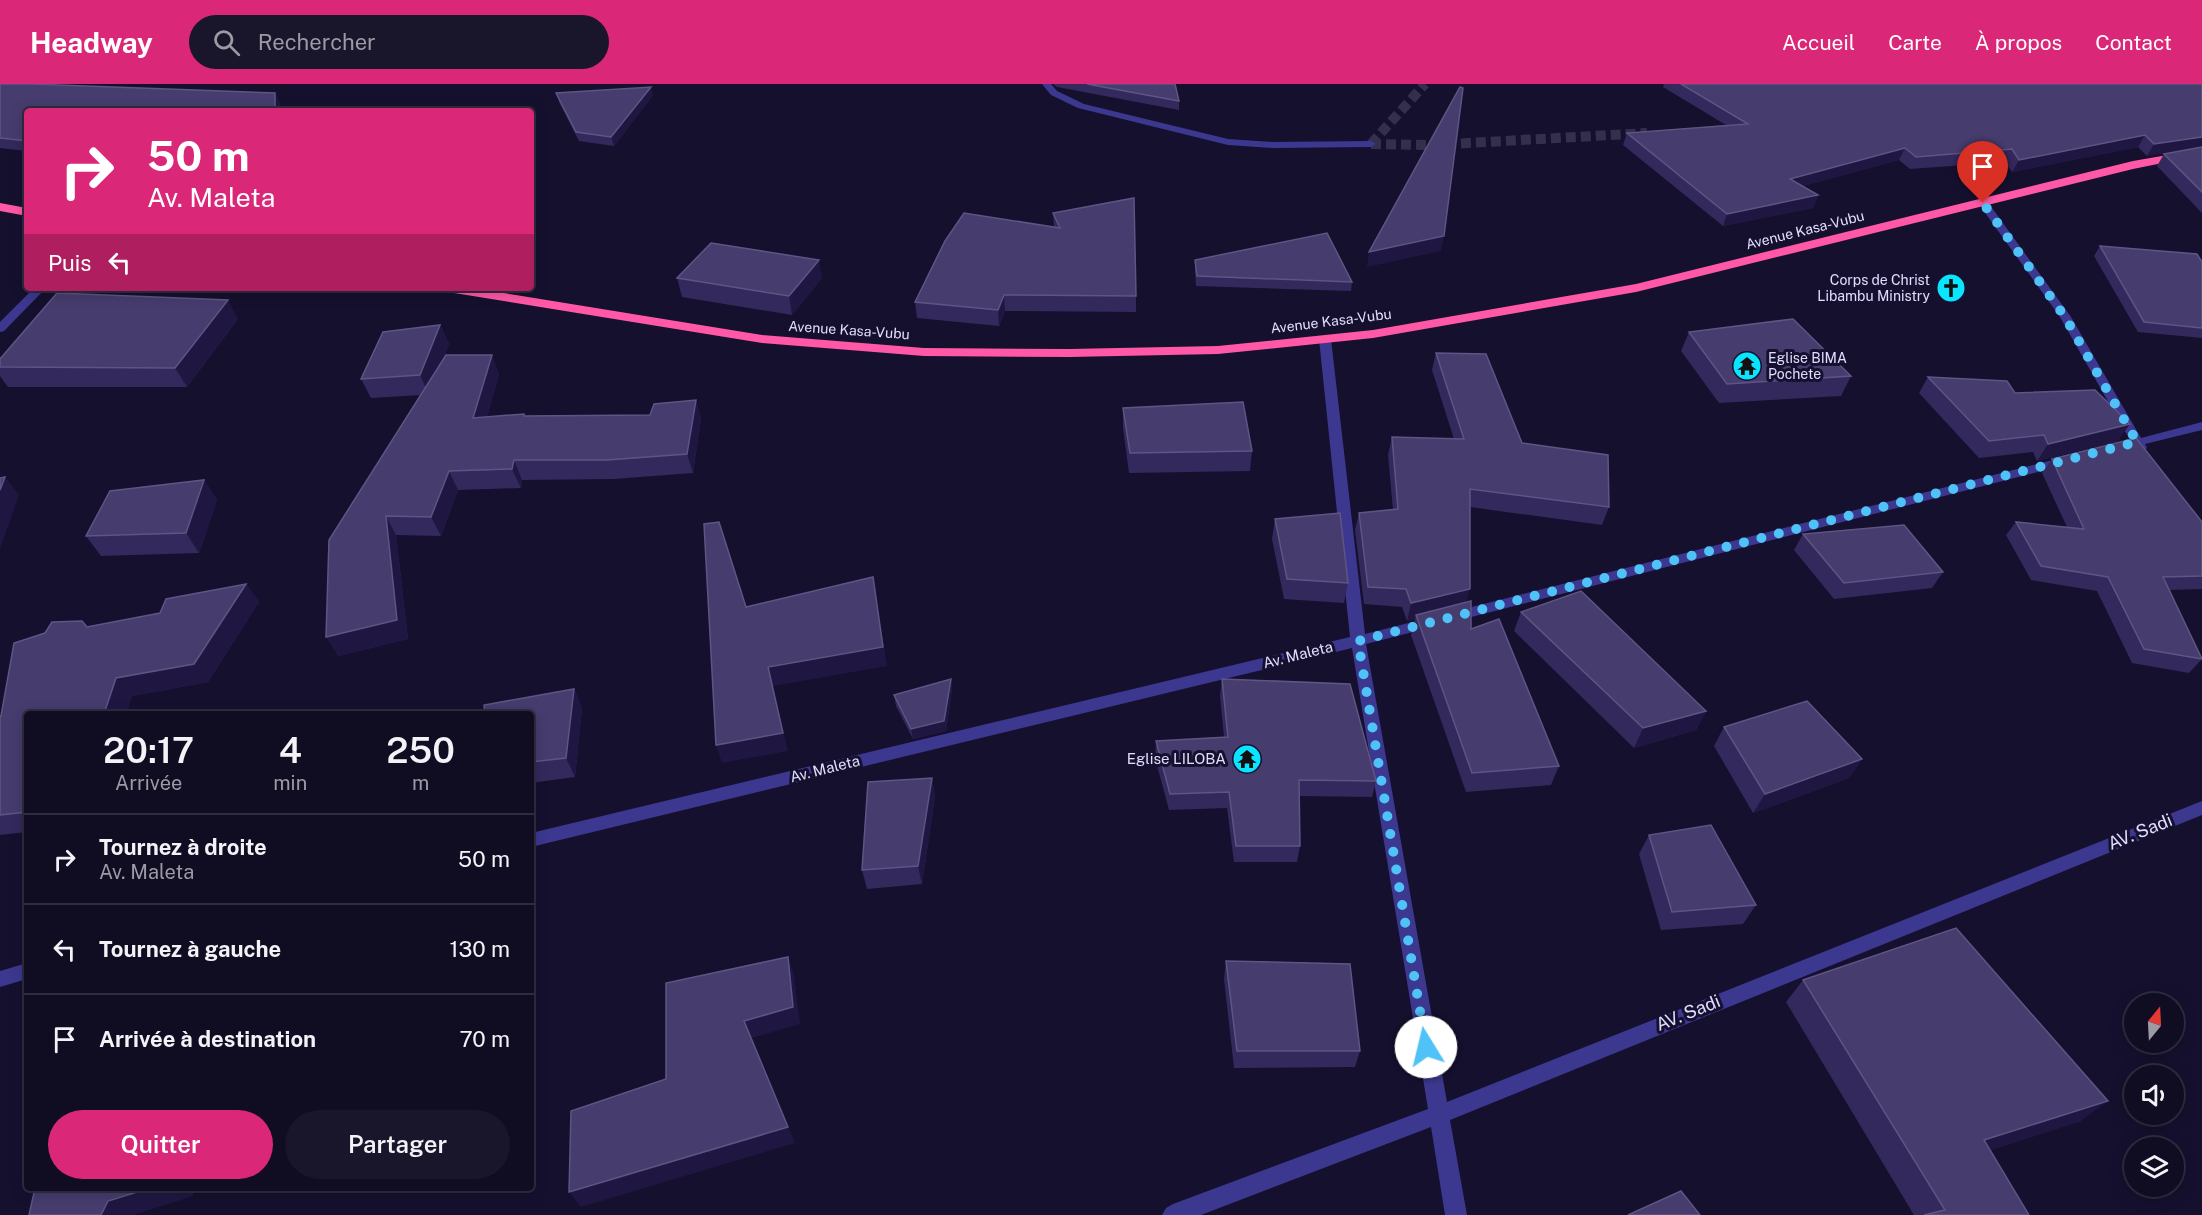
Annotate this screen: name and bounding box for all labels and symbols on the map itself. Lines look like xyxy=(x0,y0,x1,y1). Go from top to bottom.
pin xyxy=(1957,141,2008,203)
street label: Avenue Kasa-Vubu xyxy=(1744,208,1866,252)
place label: Corps de Christ Libambu Ministry xyxy=(1817,272,1930,304)
church icon: Corps de Christ Libambu Ministry xyxy=(1935,272,1967,304)
street label: Avenue Kasa-Vubu xyxy=(1270,306,1392,336)
street label: Avenue Kasa-Vubu xyxy=(788,318,910,342)
temple icon: Eglise BIMA Pochete xyxy=(1731,350,1763,382)
place label: Eglise BIMA Pochete xyxy=(1768,350,1847,382)
street label: Av. Maleta xyxy=(1261,638,1335,671)
temple icon: Eglise LILOBA xyxy=(1231,743,1263,775)
place label: Eglise LILOBA xyxy=(1127,750,1226,767)
street label: Av. Maleta xyxy=(788,752,862,785)
street label: AV. Sadi xyxy=(2105,809,2175,854)
street label: AV. Sadi xyxy=(1653,990,1723,1035)
north arrow xyxy=(2124,993,2184,1053)
position arrow xyxy=(1394,1015,1458,1079)

